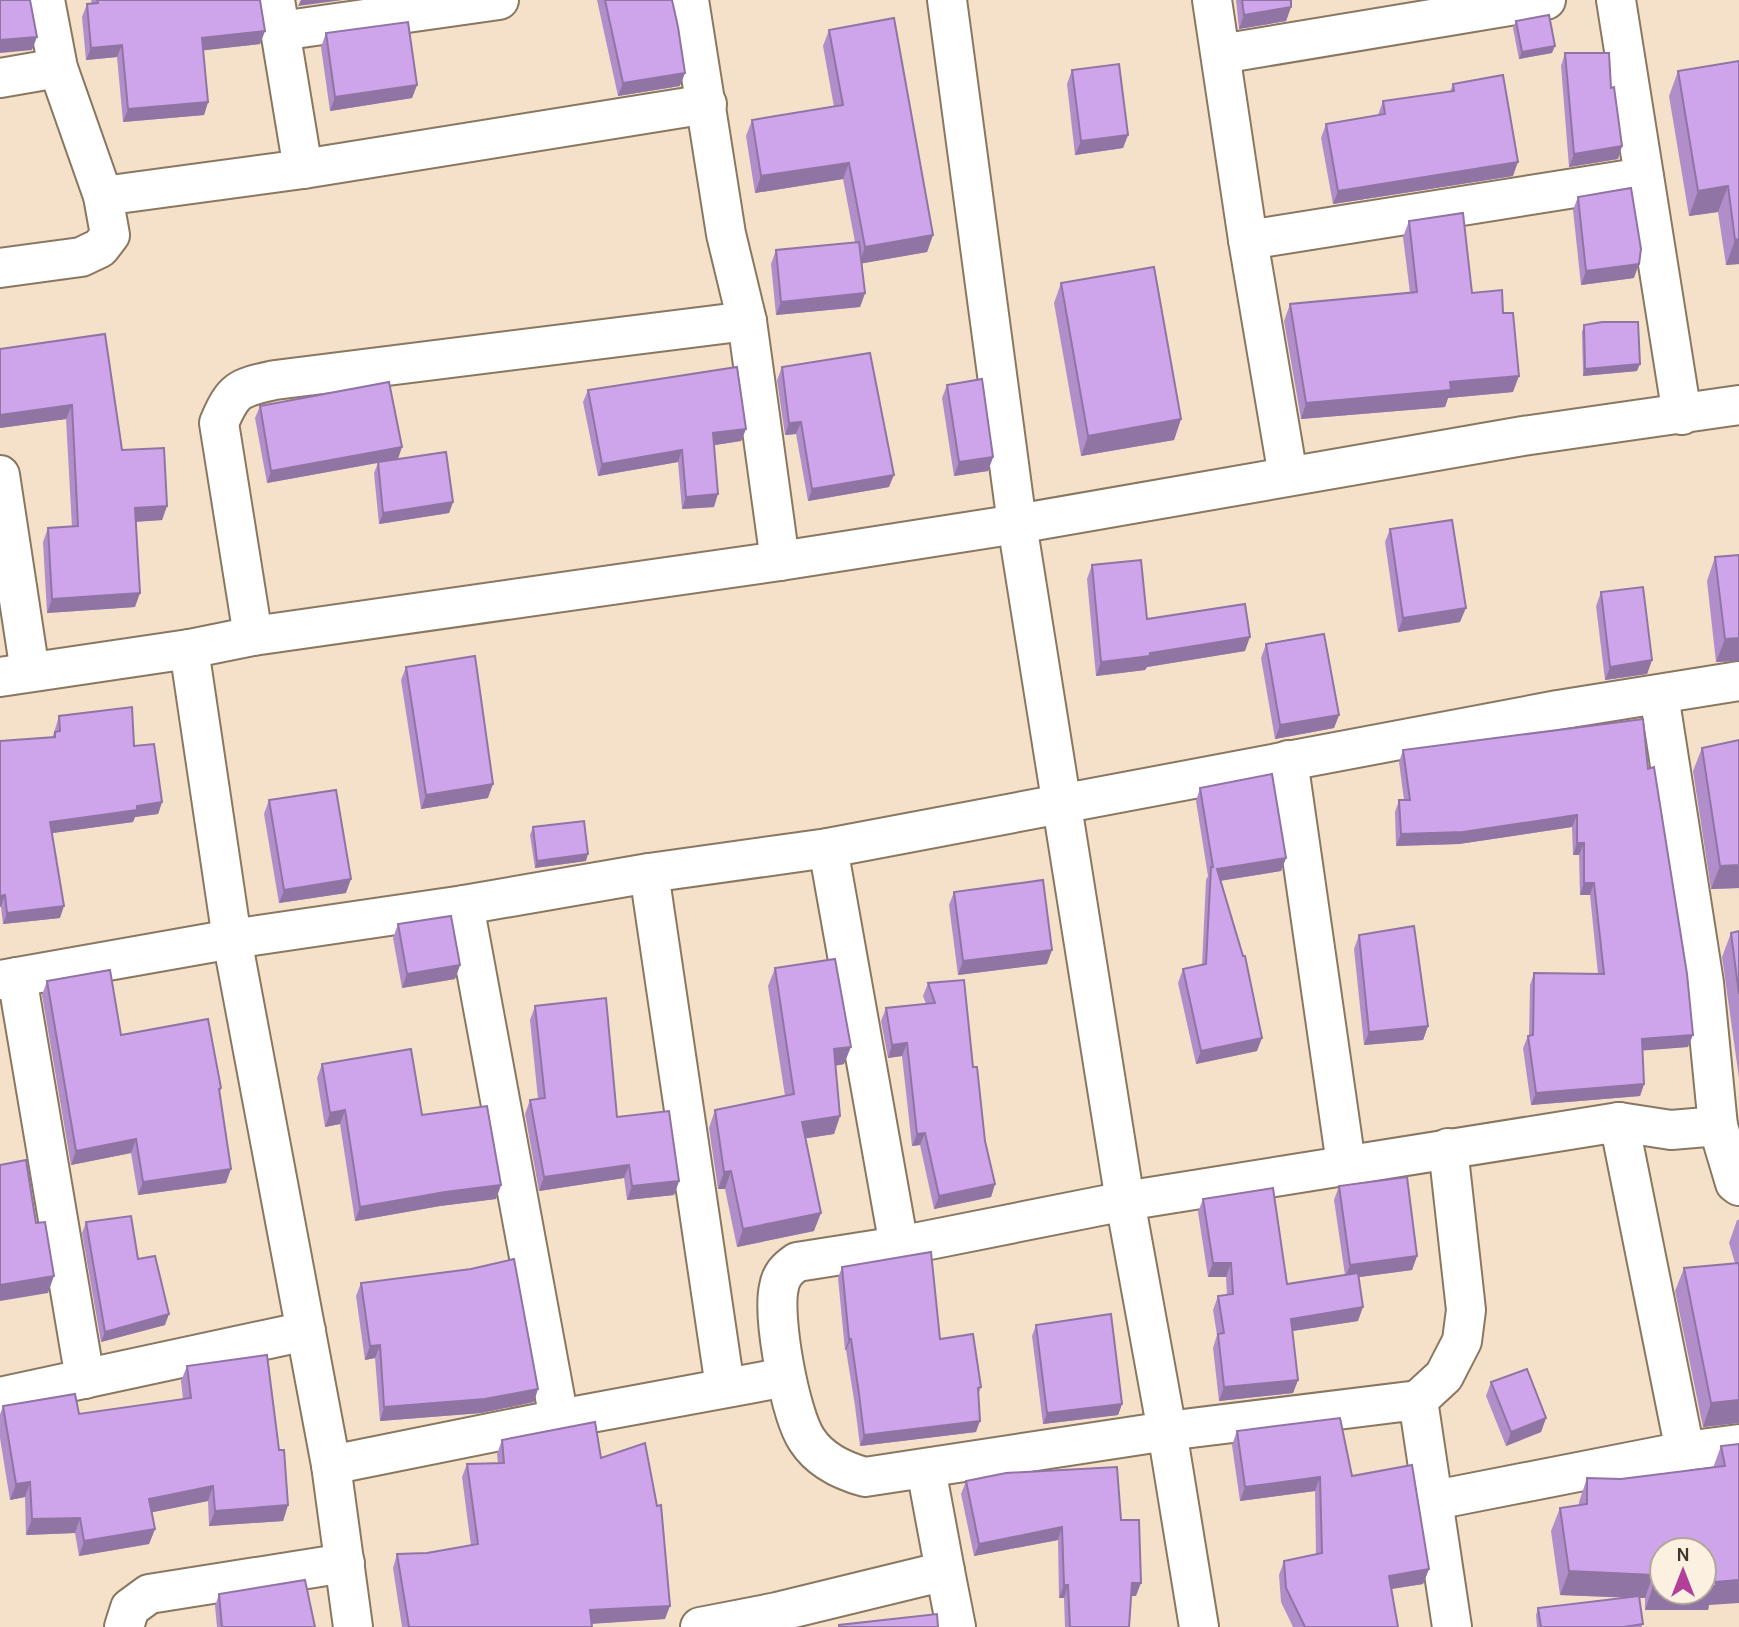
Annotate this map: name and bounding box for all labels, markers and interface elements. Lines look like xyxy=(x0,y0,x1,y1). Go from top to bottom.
north arrow xyxy=(1648,1536,1718,1606)
text: N xyxy=(1676,1544,1690,1566)

